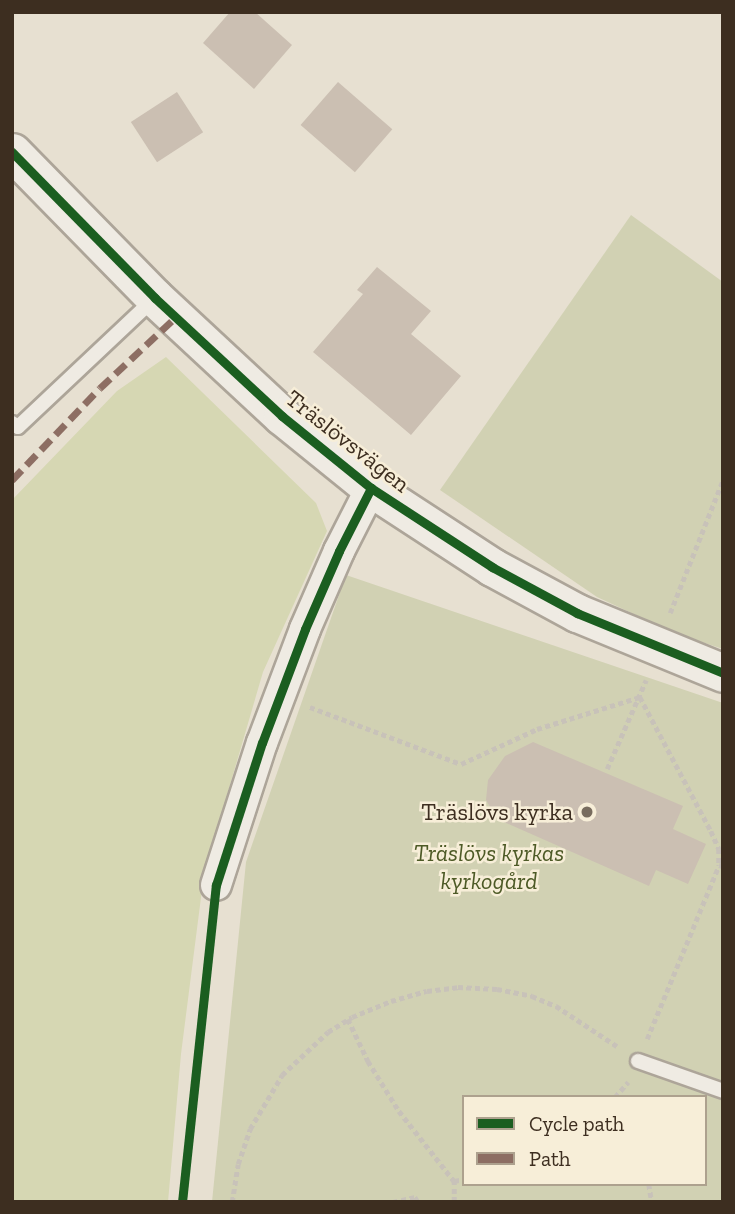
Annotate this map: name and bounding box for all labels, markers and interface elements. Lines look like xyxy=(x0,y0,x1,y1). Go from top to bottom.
street label: Träslövsvägen xyxy=(280,384,416,498)
place label: Träslövs kyrka xyxy=(421,798,573,826)
marker: Träslövs kyrka xyxy=(579,804,595,820)
park label: Träslövs kyrkas kyrkogård xyxy=(414,839,564,895)
legend xyxy=(462,1095,707,1186)
text: Cycle path xyxy=(529,1111,624,1136)
text: Path xyxy=(529,1146,571,1171)

